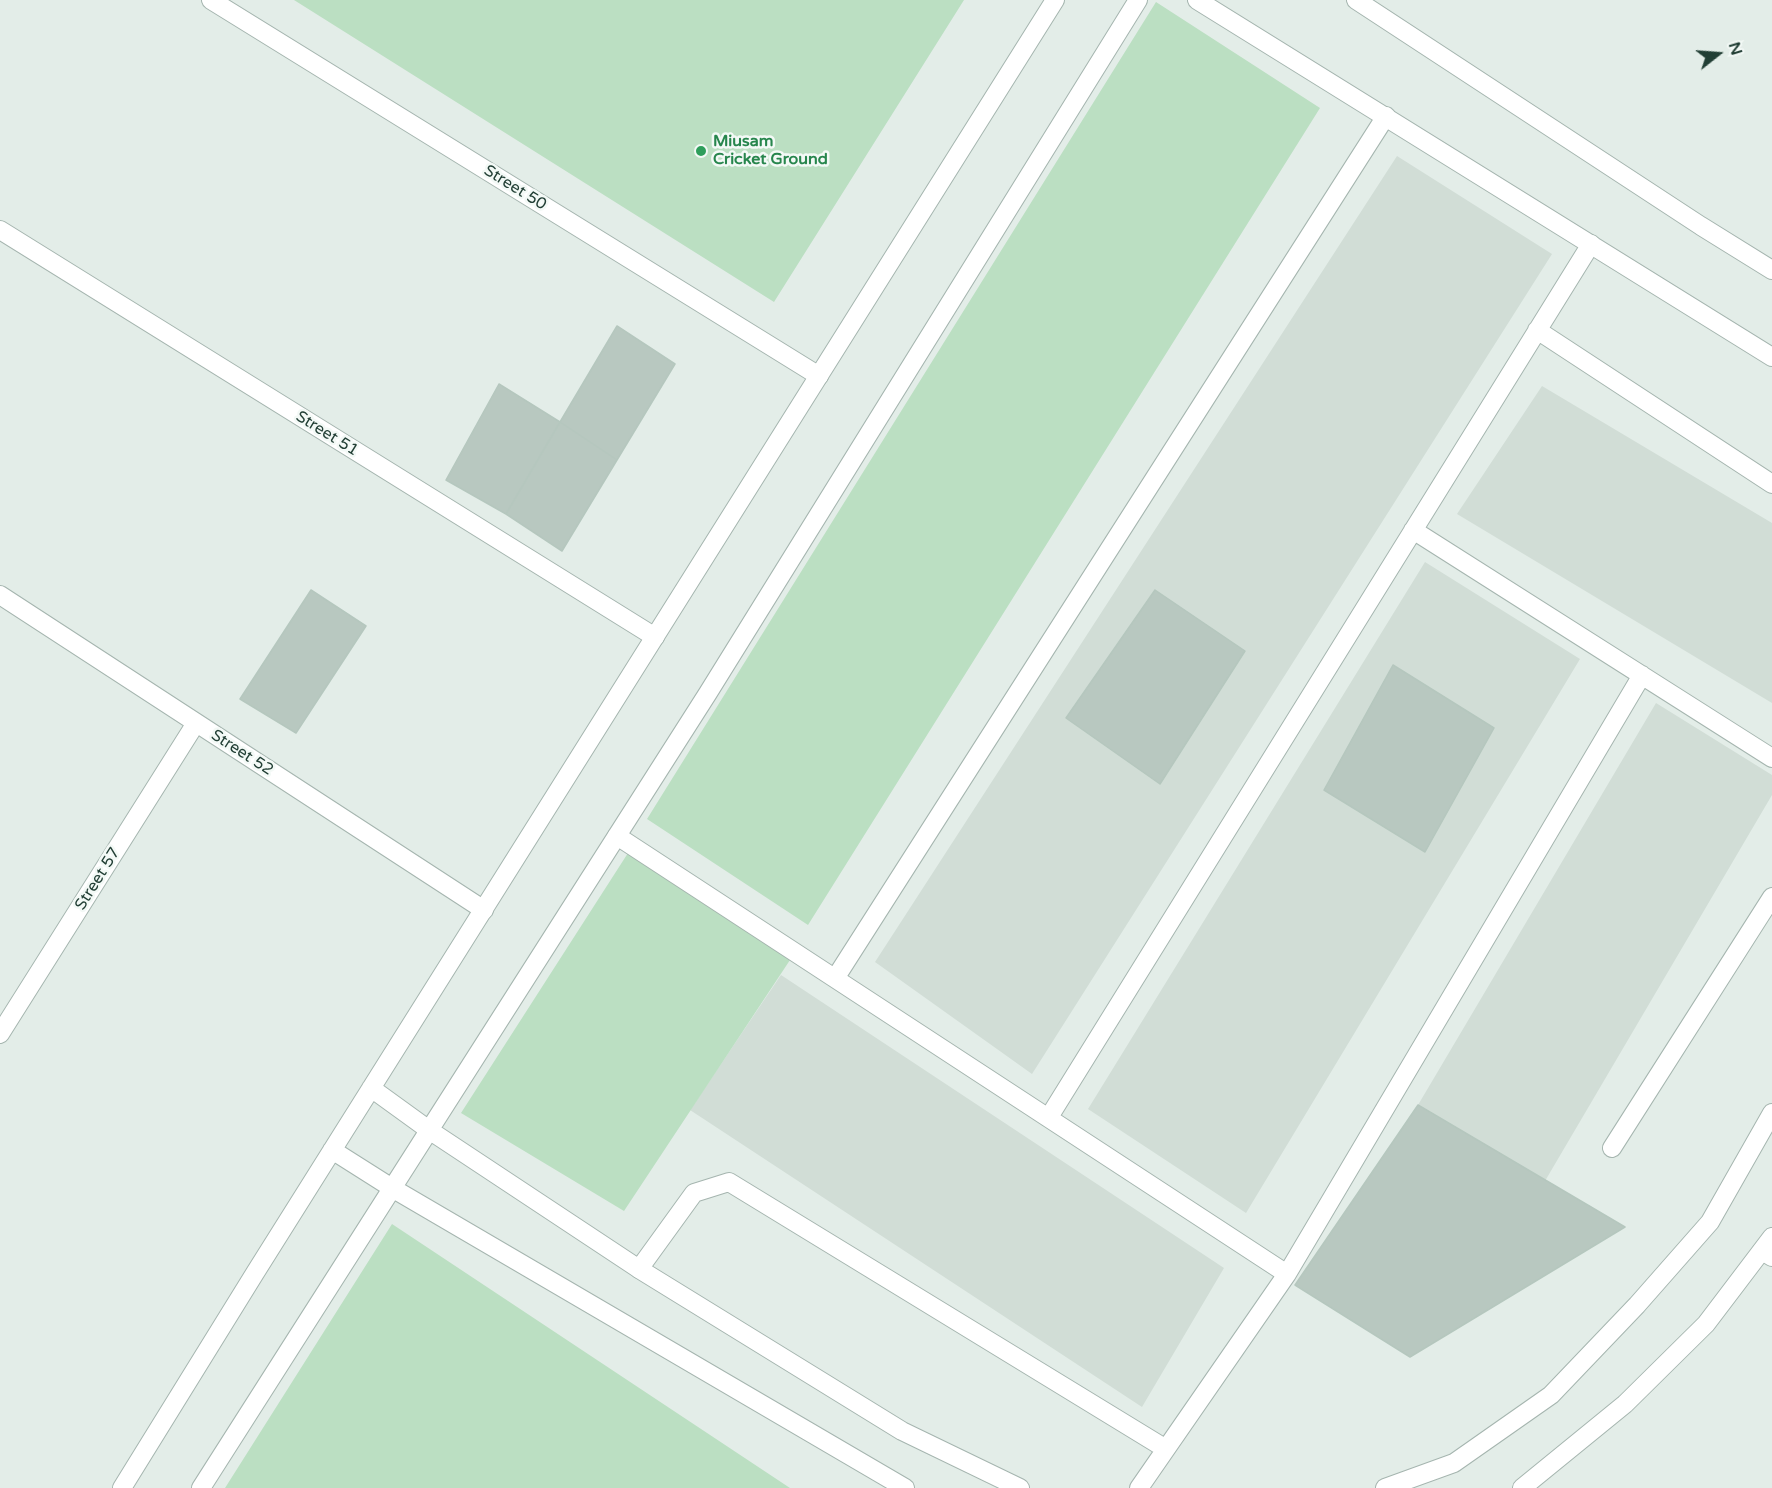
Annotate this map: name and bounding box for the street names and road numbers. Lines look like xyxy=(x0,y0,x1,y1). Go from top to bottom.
street label: Street 50 xyxy=(480,161,550,215)
street label: Street 51 xyxy=(292,407,362,461)
street label: Street 52 xyxy=(207,726,277,780)
street label: Street 57 xyxy=(71,844,125,914)

